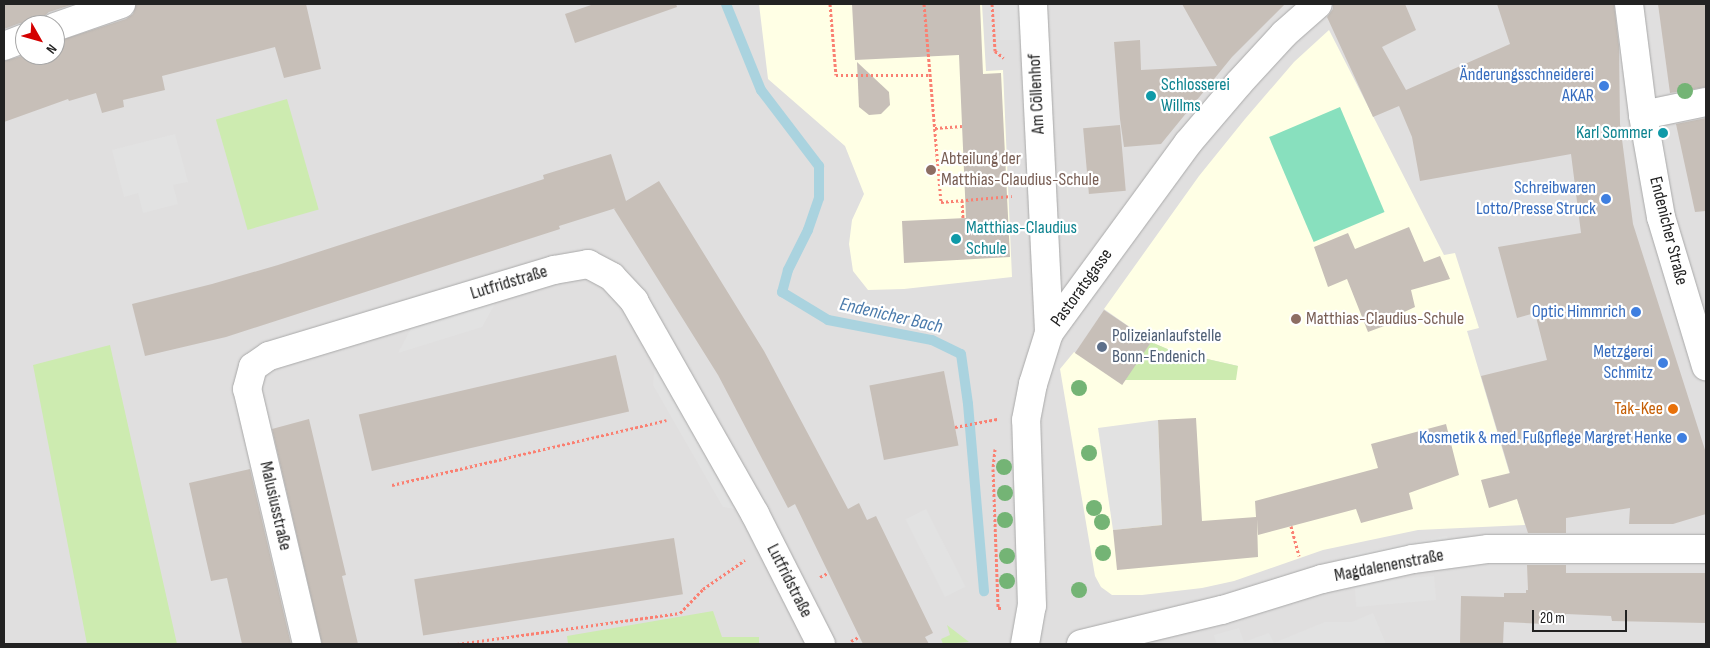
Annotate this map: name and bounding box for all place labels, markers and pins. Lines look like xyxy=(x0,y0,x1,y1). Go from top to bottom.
place label: Änderungsschneiderei AKAR xyxy=(1460,65,1594,108)
place label: Schlosserei Willms xyxy=(1161,75,1230,118)
marker: Änderungsschneiderei AKAR xyxy=(1598,80,1610,92)
marker: Schlosserei Willms xyxy=(1145,90,1157,102)
place label: Karl Sommer xyxy=(1576,122,1653,144)
marker: Karl Sommer xyxy=(1657,127,1669,139)
place label: Abteilung der Matthias-Claudius-Schule xyxy=(941,149,1099,192)
marker: Abteilung der Matthias-Claudius-Schule xyxy=(925,164,937,176)
place label: Schreibwaren Lotto/Presse Struck xyxy=(1476,178,1596,220)
marker: Schreibwaren Lotto/Presse Struck xyxy=(1600,193,1612,205)
place label: Matthias-Claudius Schule xyxy=(966,218,1077,260)
marker: Matthias-Claudius Schule xyxy=(950,233,962,245)
place label: Optic Himmrich xyxy=(1532,301,1626,323)
marker: Optic Himmrich xyxy=(1630,306,1642,318)
place label: Matthias-Claudius-Schule xyxy=(1306,308,1464,330)
marker: Matthias-Claudius-Schule xyxy=(1290,313,1302,325)
place label: Polizeianlaufstelle Bonn-Endenich xyxy=(1112,326,1222,368)
marker: Polizeianlaufstelle Bonn-Endenich xyxy=(1096,341,1108,353)
place label: Metzgerei Schmitz xyxy=(1593,342,1653,384)
marker: Metzgerei Schmitz xyxy=(1657,357,1669,369)
place label: Tak-Kee xyxy=(1614,398,1663,420)
marker: Tak-Kee xyxy=(1667,403,1679,415)
place label: Kosmetik & med. Fußpflege Margret Henke xyxy=(1419,427,1672,449)
marker: Kosmetik & med. Fußpflege Margret Henke xyxy=(1676,432,1688,444)

